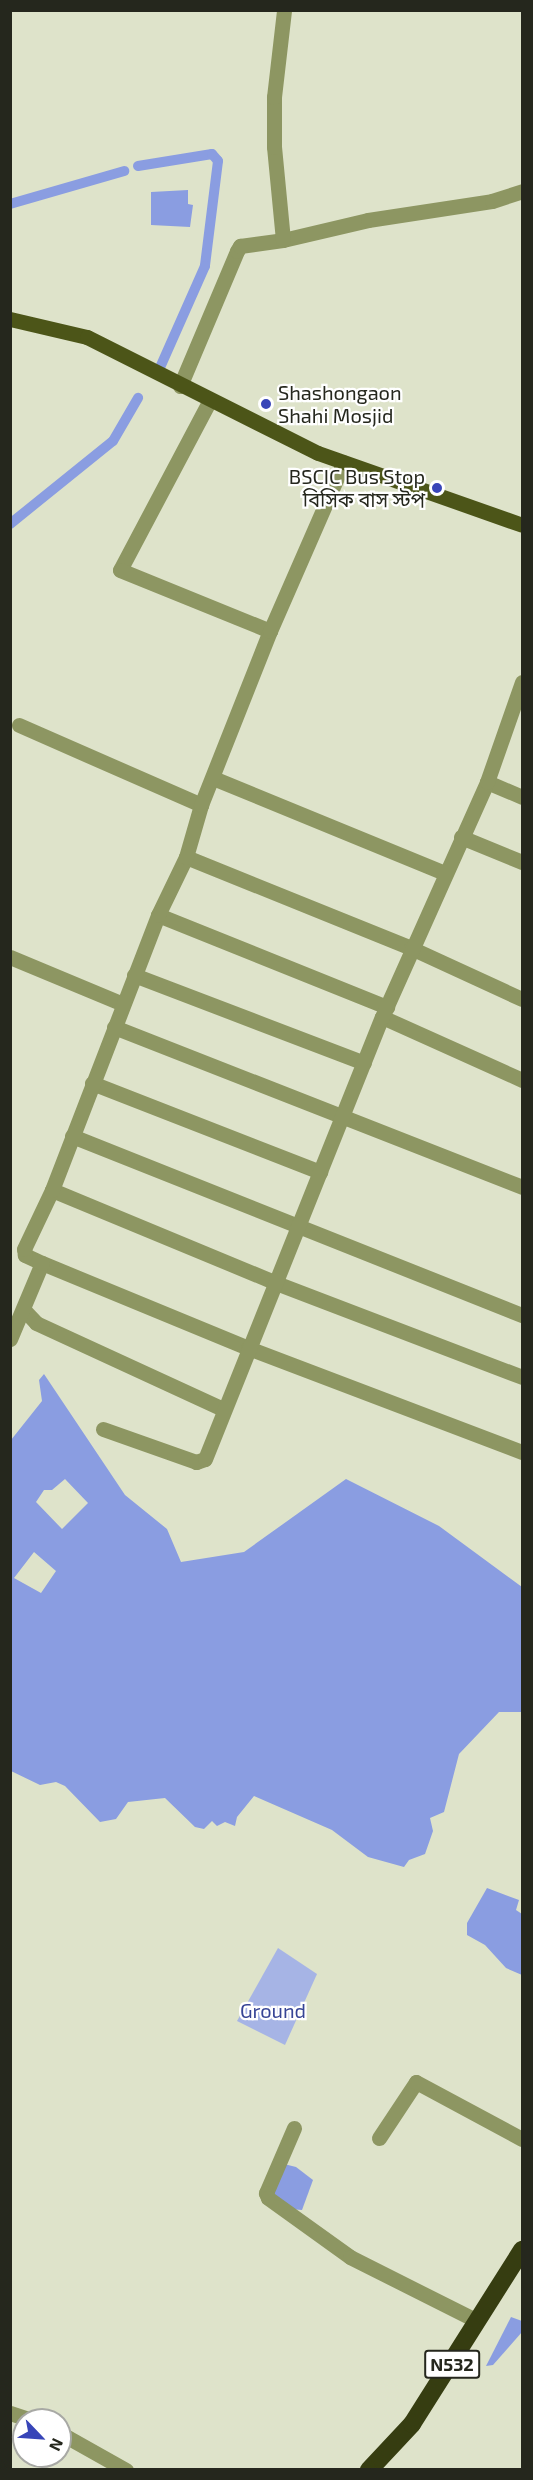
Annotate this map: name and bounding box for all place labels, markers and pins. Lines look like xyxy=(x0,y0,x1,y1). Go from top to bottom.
place label: Shashongaon Shahi Mosjid xyxy=(278,380,402,427)
marker: Shashongaon Shahi Mosjid xyxy=(259,397,273,411)
place label: BSCIC Bus Stop বিসিক বাস স্টপ xyxy=(289,464,425,511)
marker: BSCIC Bus Stop বিসিক বাস স্টপ xyxy=(430,481,444,495)

